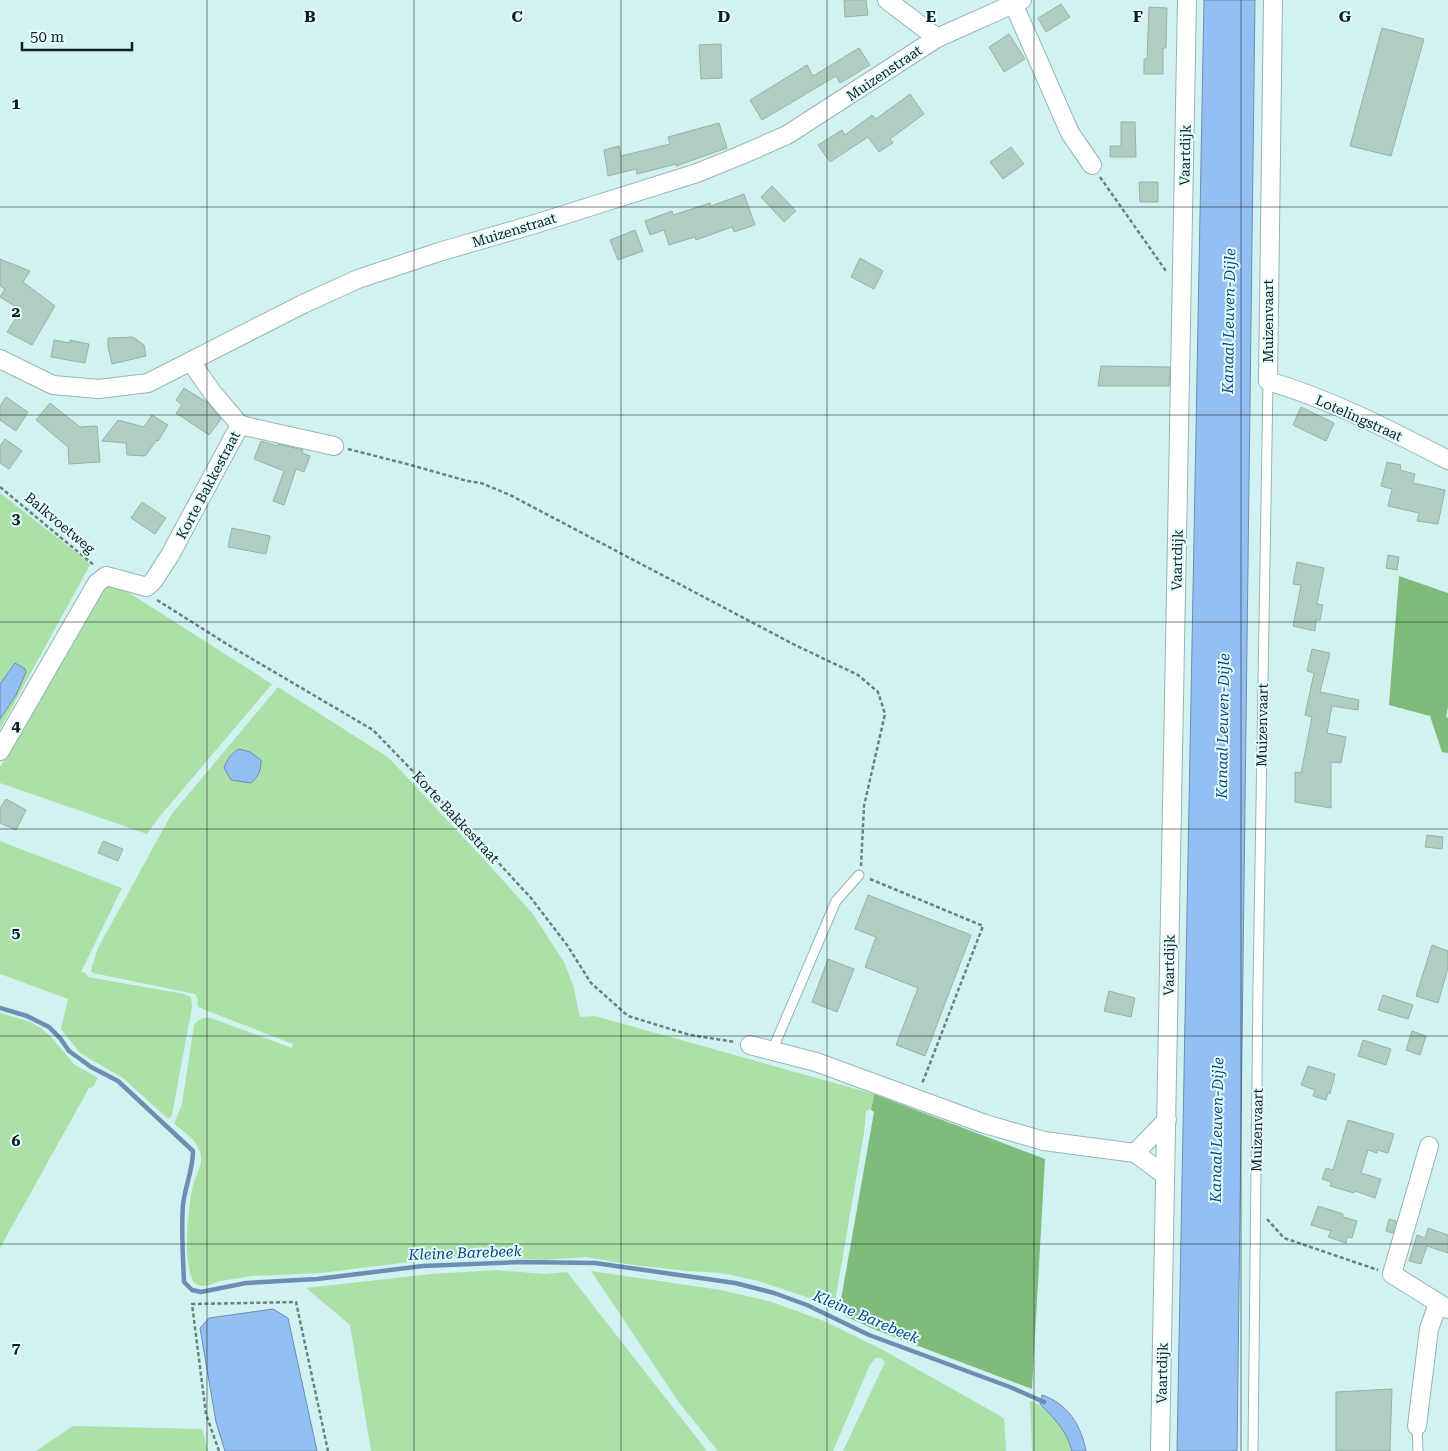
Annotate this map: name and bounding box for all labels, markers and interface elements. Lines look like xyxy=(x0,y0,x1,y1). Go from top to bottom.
text: B xyxy=(304,7,316,26)
text: C xyxy=(511,7,523,26)
text: D xyxy=(718,7,731,26)
text: E xyxy=(926,7,936,26)
text: F xyxy=(1133,7,1143,26)
text: G xyxy=(1339,7,1352,26)
scale bar xyxy=(22,20,132,52)
text: 50 m xyxy=(30,28,65,46)
street label: Muizenstraat xyxy=(843,42,925,104)
text: 1 xyxy=(12,94,21,113)
street label: Vaartdijk xyxy=(1176,124,1194,186)
street label: Muizenstraat xyxy=(470,210,558,250)
water label: Kanaal Leuven-Dijle xyxy=(1219,248,1239,395)
street label: Muizenvaart xyxy=(1260,279,1276,363)
text: 2 xyxy=(12,302,21,321)
street label: Lotelingstraat xyxy=(1313,392,1405,444)
street label: Korte Bakkestraat xyxy=(173,428,243,542)
street label: Balkvoetweg xyxy=(22,489,98,557)
text: 3 xyxy=(12,509,21,528)
street label: Vaartdijk xyxy=(1168,529,1186,591)
water label: Kanaal Leuven-Dijle xyxy=(1213,653,1233,800)
street label: Muizenvaart xyxy=(1253,683,1271,767)
text: 4 xyxy=(12,716,21,735)
street label: Korte Bakkestraat xyxy=(409,768,503,866)
text: 5 xyxy=(12,923,21,942)
street label: Vaartdijk xyxy=(1160,934,1178,996)
water label: Kanaal Leuven-Dijle xyxy=(1207,1057,1227,1204)
street label: Muizenvaart xyxy=(1248,1088,1266,1172)
text: 6 xyxy=(12,1131,21,1150)
water label: Kleine Barebeek xyxy=(407,1242,523,1264)
water label: Kleine Barebeek xyxy=(809,1286,922,1348)
text: 7 xyxy=(12,1338,21,1357)
street label: Vaartdijk xyxy=(1153,1342,1171,1404)

